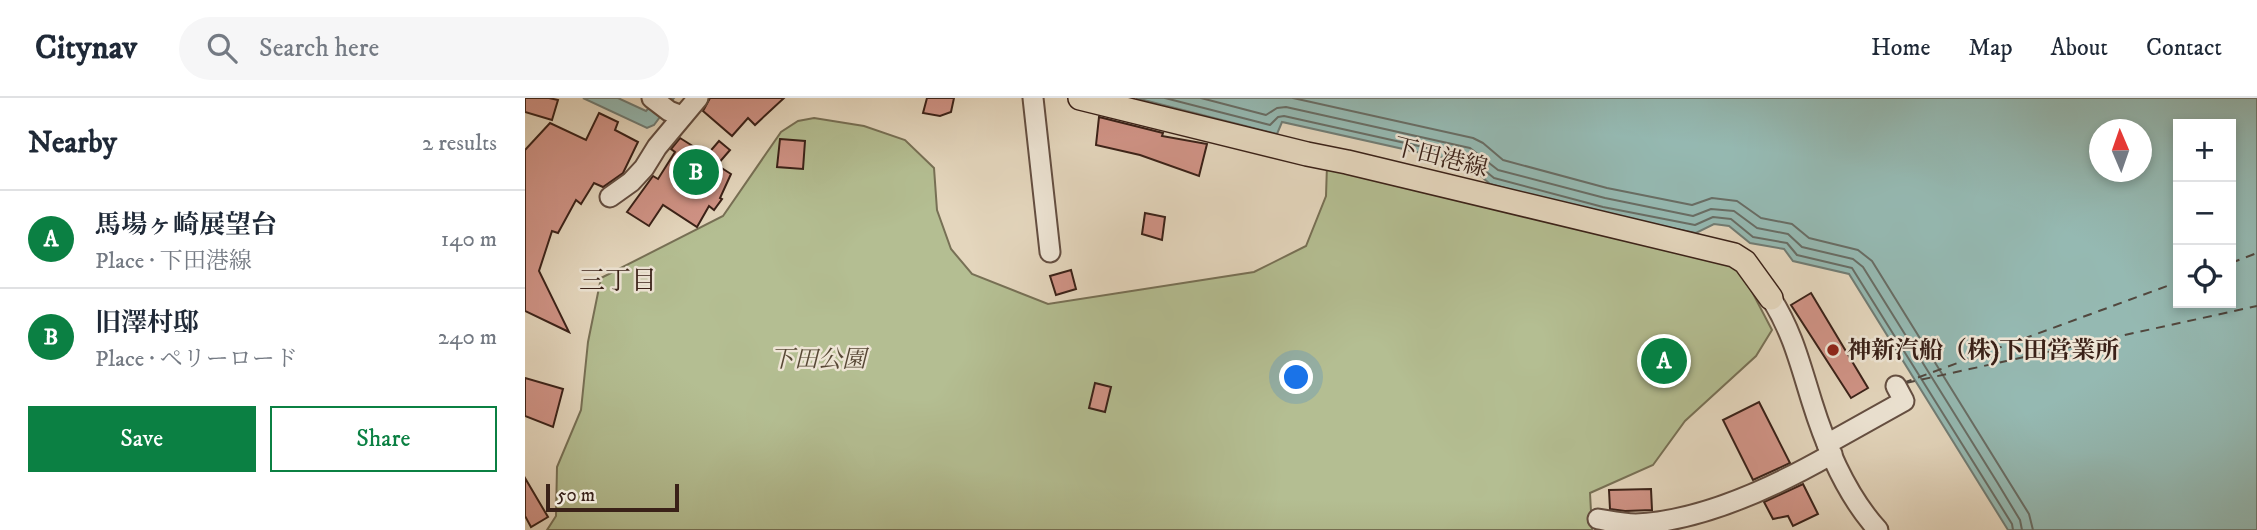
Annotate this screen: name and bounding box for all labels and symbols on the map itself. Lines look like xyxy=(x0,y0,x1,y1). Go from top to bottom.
north arrow xyxy=(2089,119,2152,182)
street label: 下田港線 xyxy=(1391,132,1491,184)
pin: B xyxy=(673,146,719,198)
district label: 三丁目 xyxy=(579,265,657,298)
pin: A xyxy=(1641,335,1687,387)
place label: 神新汽船（株)下田営業所 xyxy=(1847,336,2119,366)
marker: 神新汽船（株)下田営業所 xyxy=(1825,342,1841,358)
park label: 下田公園 xyxy=(770,345,870,375)
your location xyxy=(1279,360,1313,394)
scale bar xyxy=(546,481,679,513)

